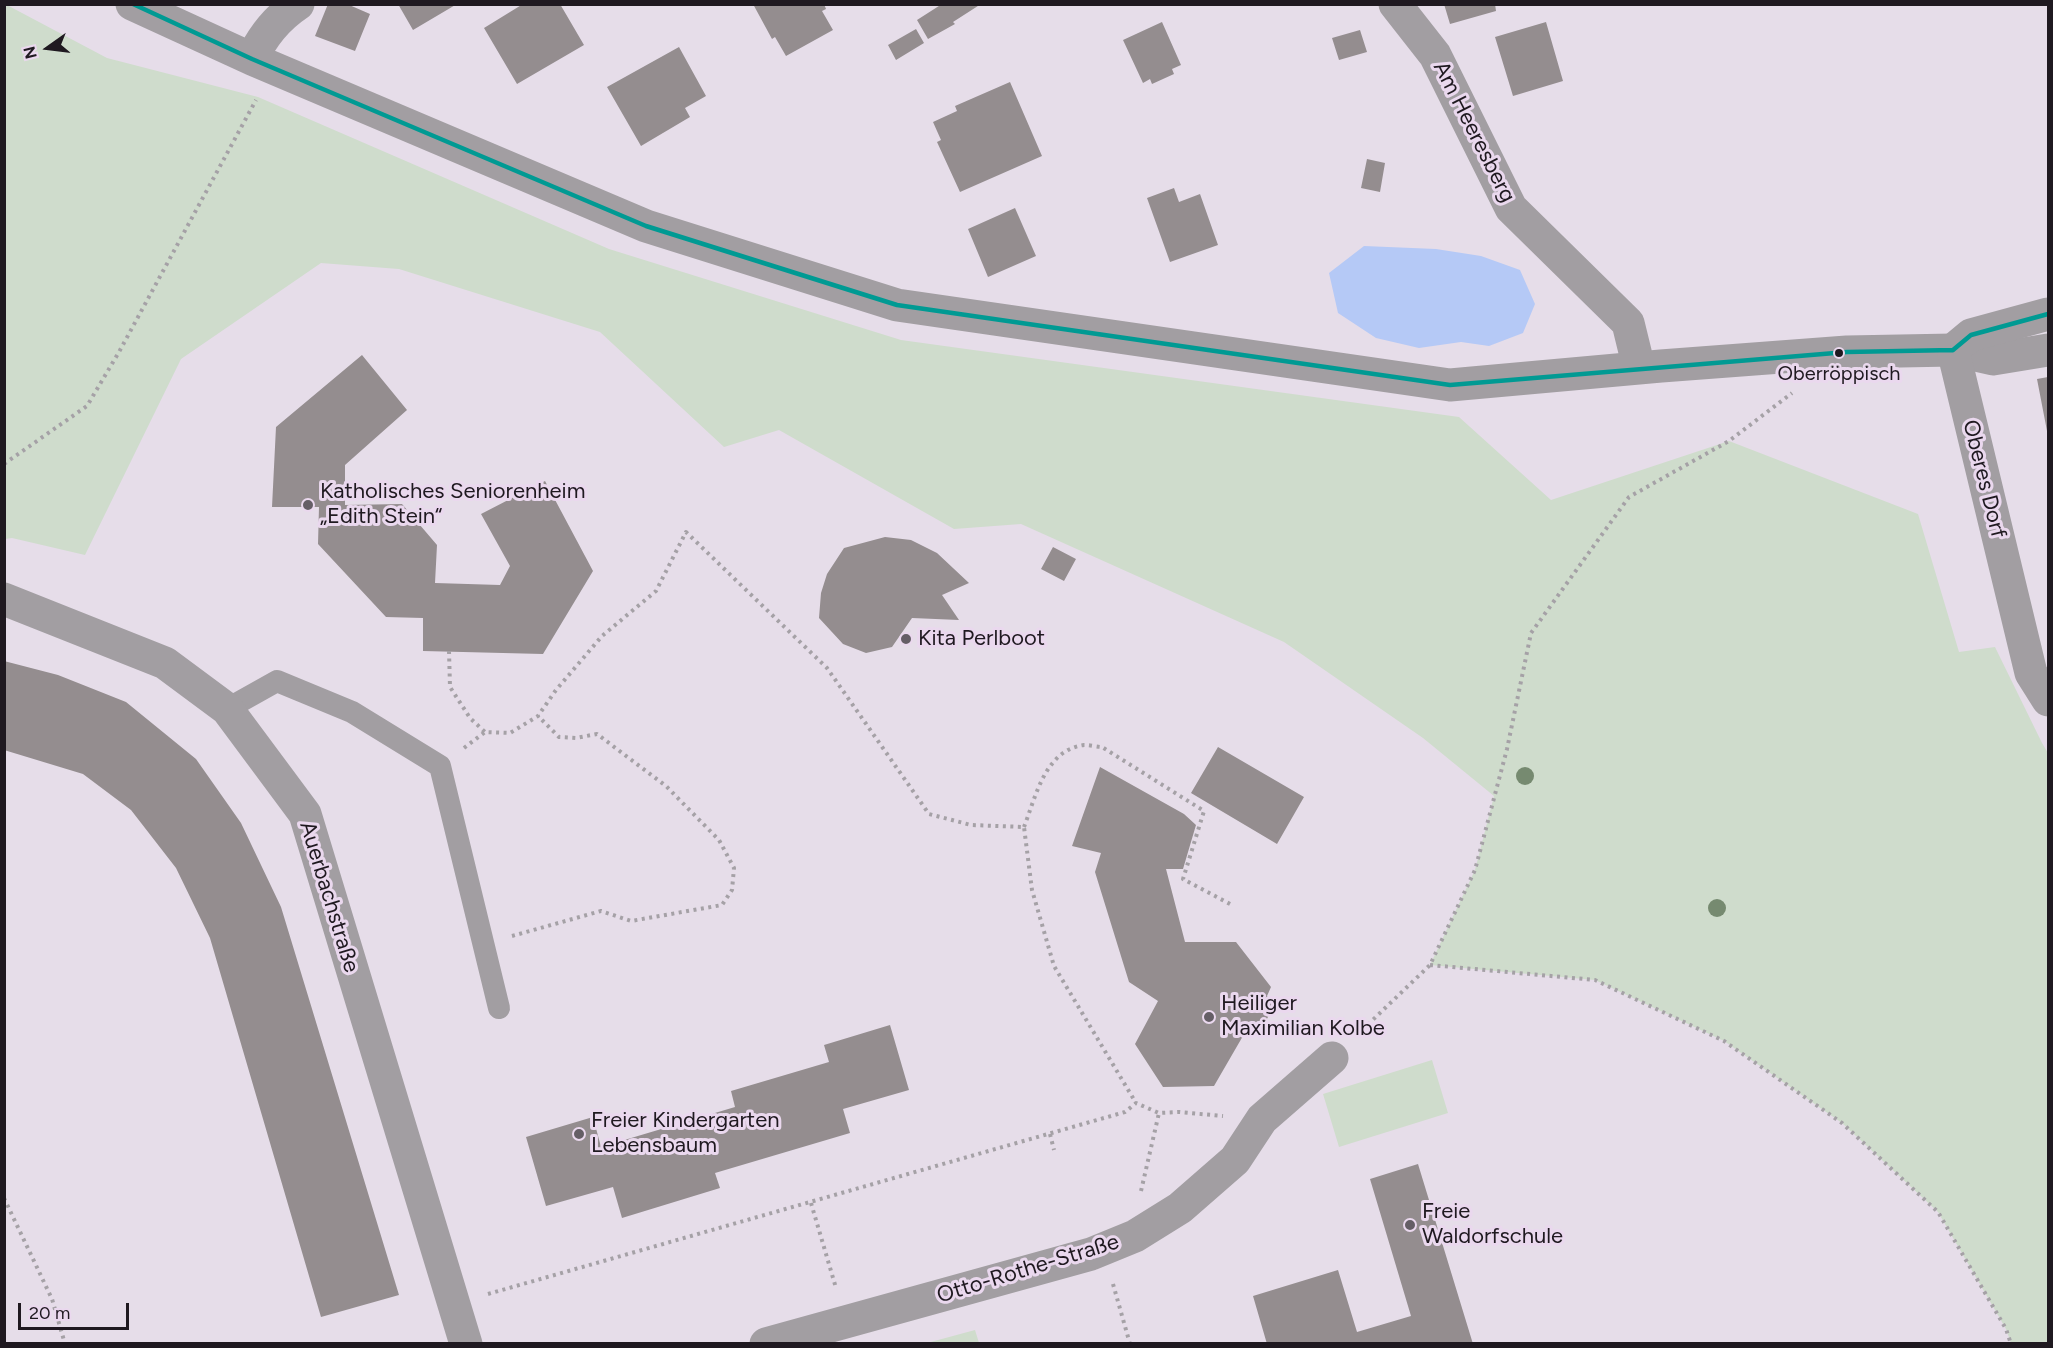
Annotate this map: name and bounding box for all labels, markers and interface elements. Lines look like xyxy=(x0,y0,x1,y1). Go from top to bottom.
north arrow xyxy=(18,18,78,78)
text: N xyxy=(19,44,41,61)
street label: Am Heeresberg xyxy=(1427,57,1521,207)
marker: Oberröppisch xyxy=(1833,347,1845,359)
place label: Oberröppisch xyxy=(1778,362,1900,386)
street label: Oberes Dorf xyxy=(1957,417,2011,541)
place label: Katholisches Seniorenheim „Edith Stein“ xyxy=(320,479,585,530)
marker: Katholisches Seniorenheim „Edith Stein“ xyxy=(301,498,315,512)
place label: Kita Perlboot xyxy=(918,626,1045,652)
marker: Kita Perlboot xyxy=(899,632,913,646)
street label: Auerbachstraße xyxy=(293,818,365,976)
place label: Heiliger Maximilian Kolbe xyxy=(1221,991,1385,1042)
marker: Heiliger Maximilian Kolbe xyxy=(1202,1010,1216,1024)
place label: Freier Kindergarten Lebensbaum xyxy=(591,1108,779,1160)
marker: Freier Kindergarten Lebensbaum xyxy=(572,1127,586,1141)
place label: Freie Waldorfschule xyxy=(1422,1199,1563,1250)
marker: Freie Waldorfschule xyxy=(1403,1218,1417,1232)
street label: Otto-Rothe-Straße xyxy=(934,1229,1122,1309)
scale bar xyxy=(21,1291,132,1329)
text: 20 m xyxy=(29,1302,70,1324)

